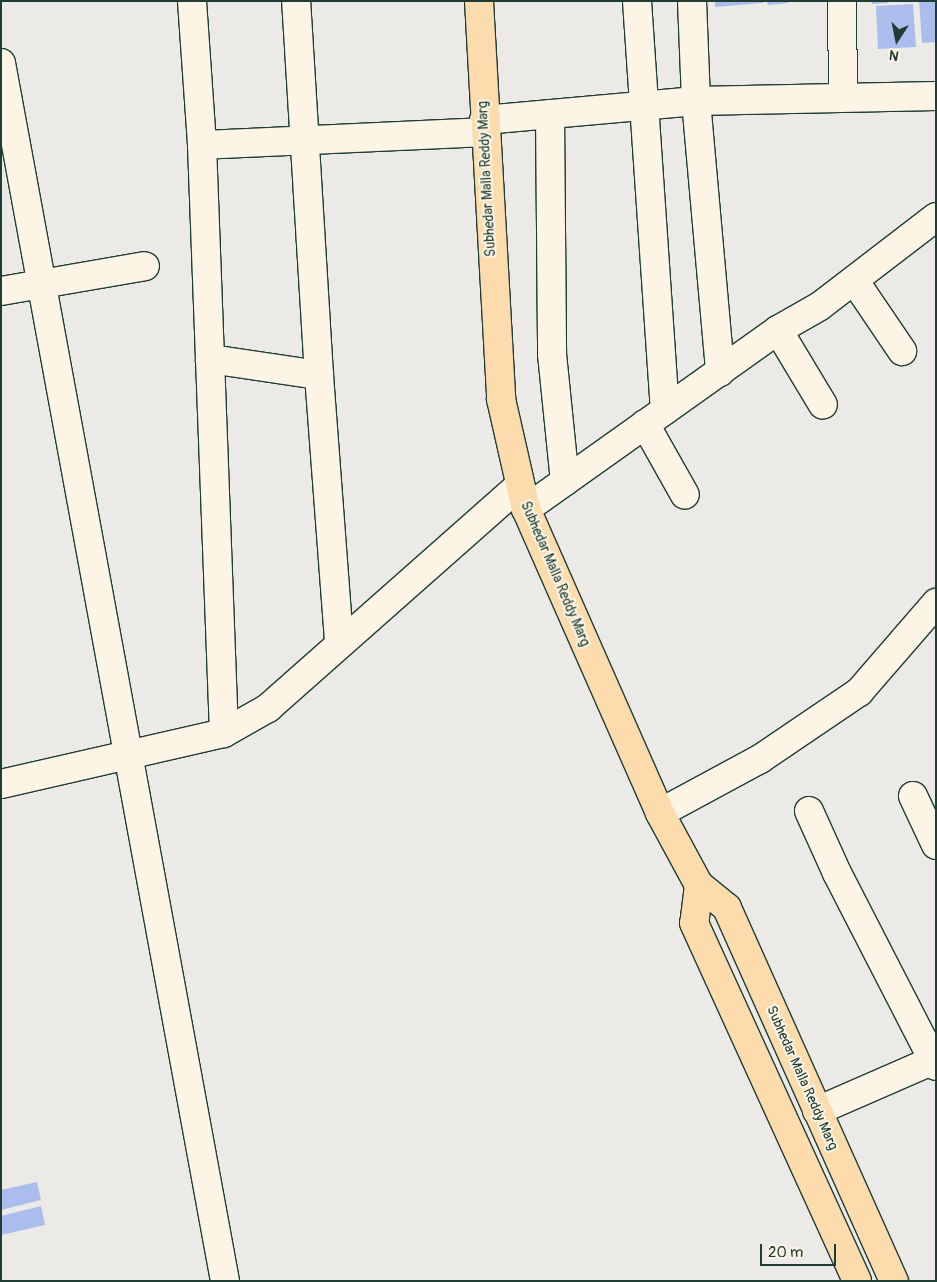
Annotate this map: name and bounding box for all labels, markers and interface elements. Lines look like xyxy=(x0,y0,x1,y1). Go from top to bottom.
north arrow xyxy=(872,15,922,65)
text: N xyxy=(888,46,900,64)
street label: Subhedar Malla Reddy Marg xyxy=(475,101,499,257)
street label: Subhedar Malla Reddy Marg xyxy=(517,499,593,649)
street label: Subhedar Malla Reddy Marg xyxy=(763,1003,841,1153)
scale bar xyxy=(762,1234,838,1266)
text: 20 m xyxy=(768,1243,803,1262)

